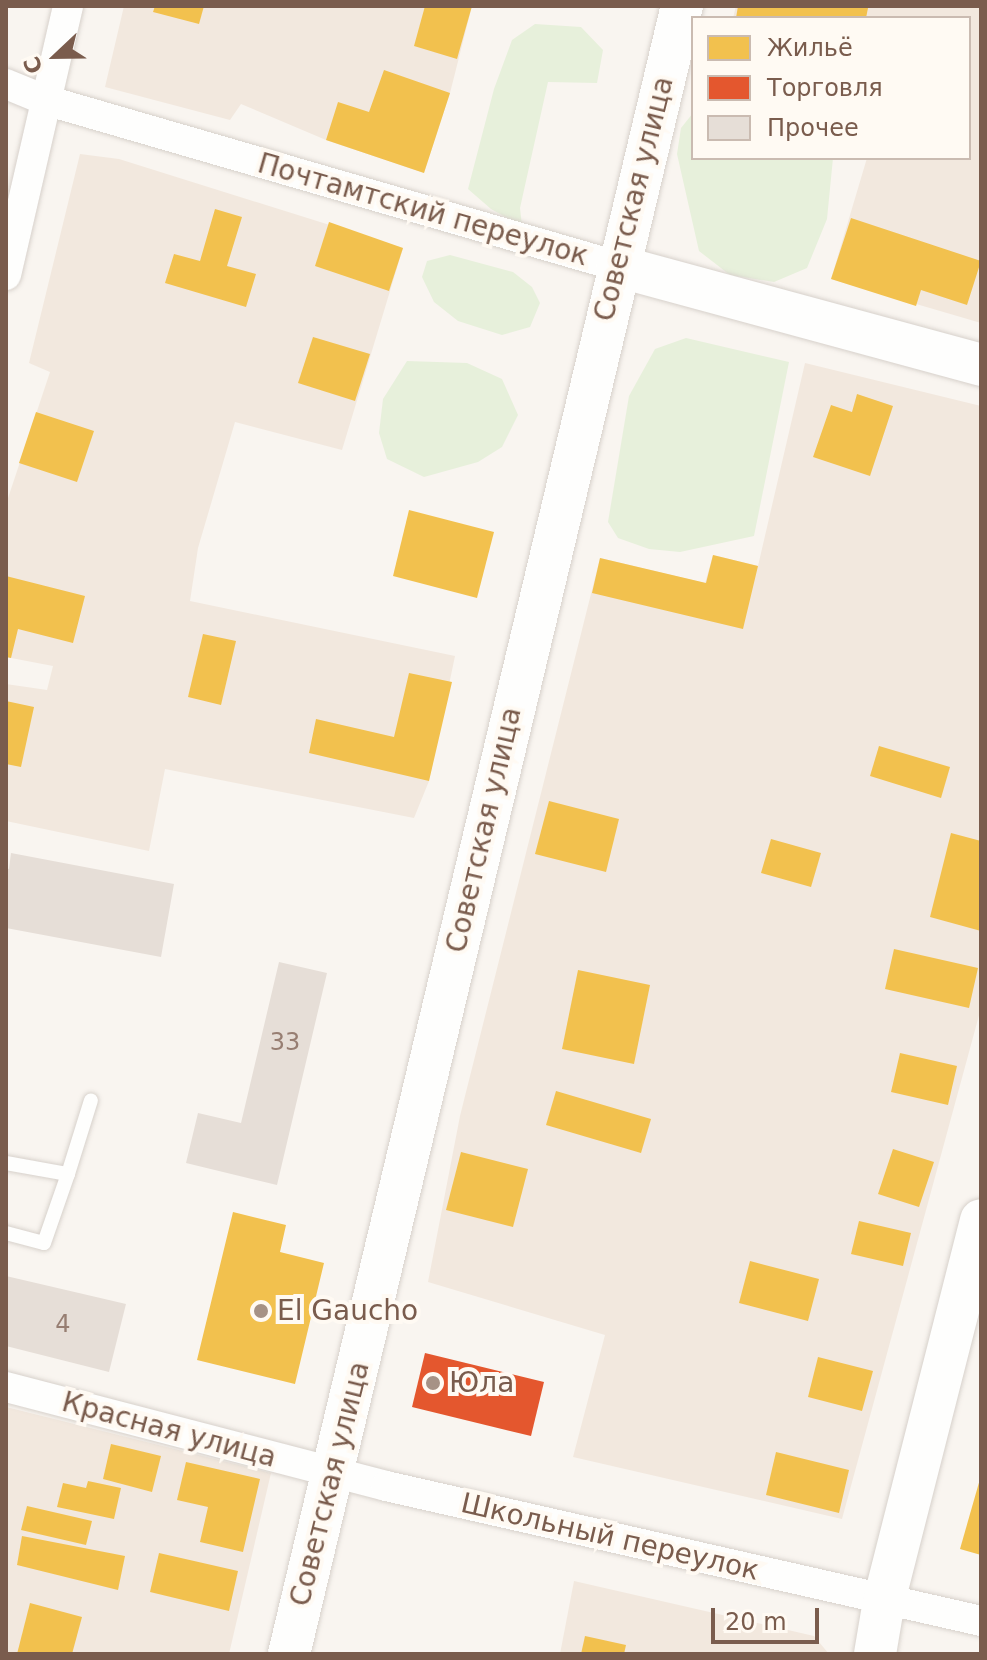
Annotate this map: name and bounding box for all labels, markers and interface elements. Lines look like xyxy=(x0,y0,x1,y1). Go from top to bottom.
north arrow xyxy=(16,16,96,96)
legend xyxy=(691,16,971,160)
text: Жильё xyxy=(767,34,853,62)
text: С xyxy=(19,53,48,77)
street label: Советская улица xyxy=(587,73,681,325)
text: Торговля xyxy=(767,74,883,102)
text: Прочее xyxy=(767,114,859,142)
street label: Почтамтский переулок xyxy=(254,147,592,273)
street label: Советская улица xyxy=(439,704,529,956)
house number: 33 xyxy=(270,1029,300,1057)
place label: El Gaucho xyxy=(277,1294,418,1328)
marker: El Gaucho xyxy=(252,1302,270,1320)
house number: 4 xyxy=(55,1311,71,1339)
street label: Советская улица xyxy=(283,1358,377,1610)
place label: Юла xyxy=(449,1366,514,1400)
marker: Юла xyxy=(424,1374,442,1392)
street label: Красная улица xyxy=(58,1385,280,1475)
street label: Школьный переулок xyxy=(458,1486,762,1588)
scale bar xyxy=(715,1592,823,1642)
text: 20 m xyxy=(725,1608,787,1636)

